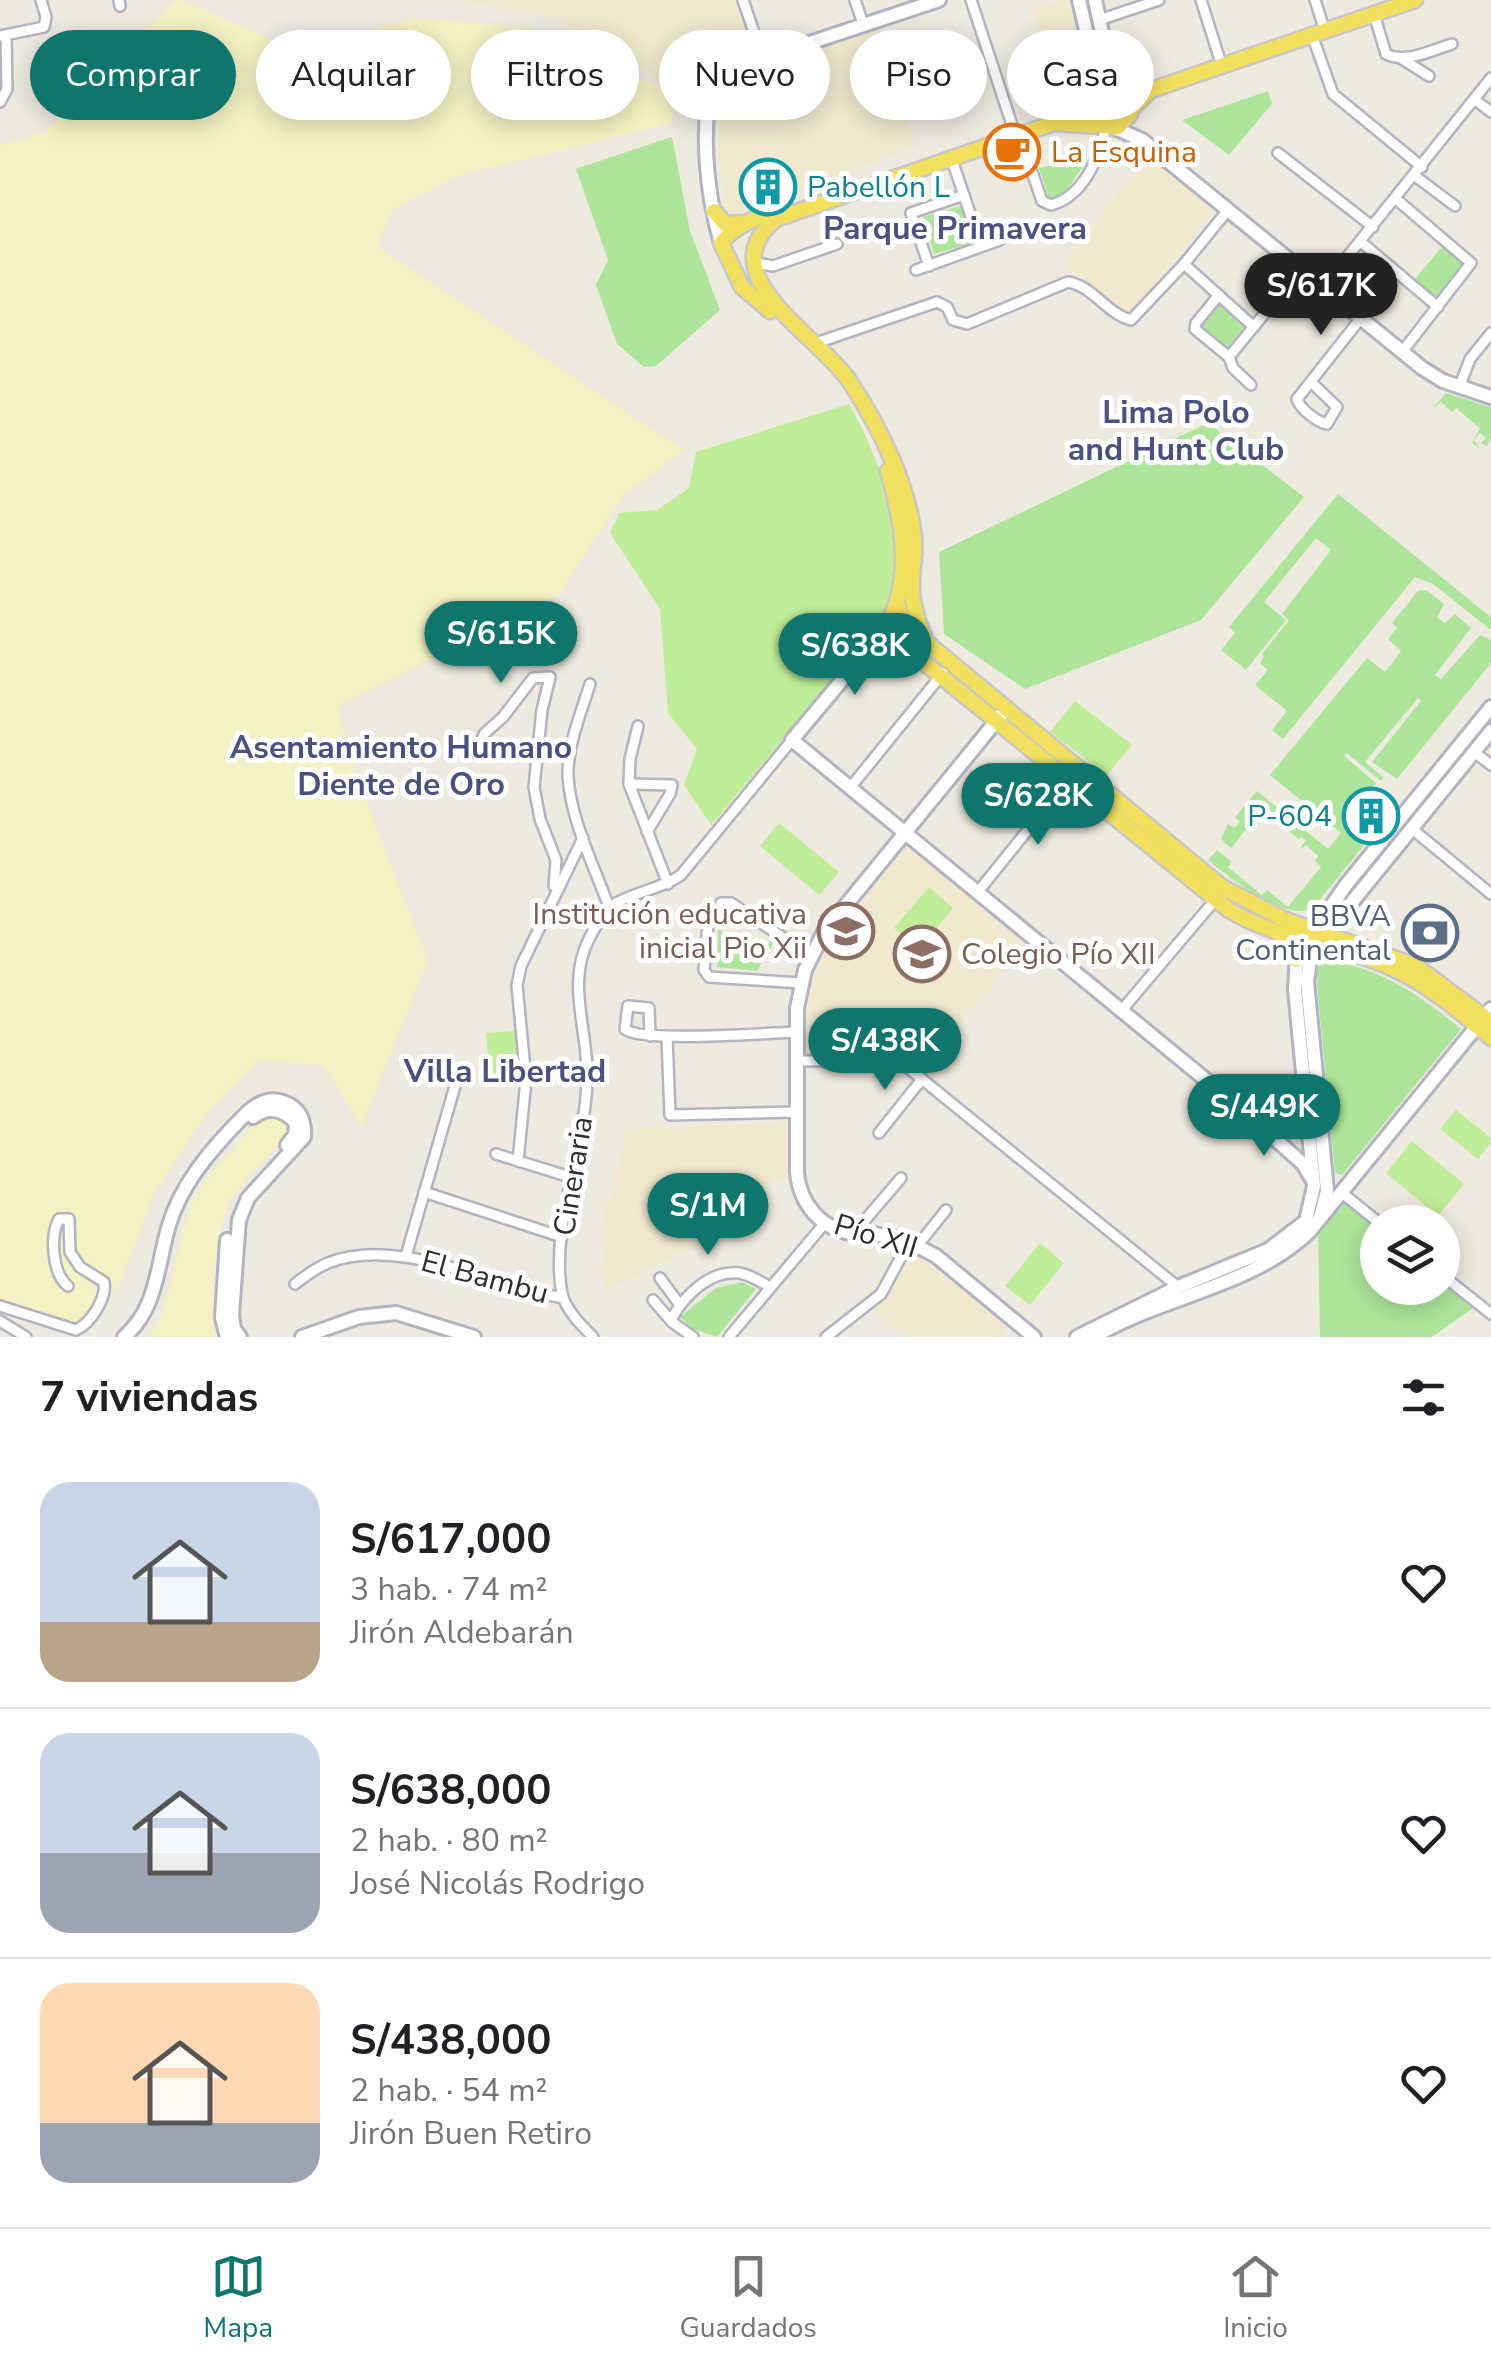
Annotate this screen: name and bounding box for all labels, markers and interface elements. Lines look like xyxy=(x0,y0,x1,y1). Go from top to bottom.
chip: Comprar xyxy=(30,30,236,120)
chip: Alquilar xyxy=(256,30,451,120)
chip: Filtros xyxy=(471,30,639,120)
chip: Nuevo xyxy=(659,30,830,120)
chip: Piso xyxy=(850,30,987,120)
chip: Casa xyxy=(1007,30,1154,120)
cafe icon: La Esquina xyxy=(982,122,1042,182)
place label: La Esquina xyxy=(1051,132,1197,173)
building icon: Pabellón L xyxy=(738,157,798,217)
place label: Pabellón L xyxy=(807,167,950,208)
district label: Parque Primavera xyxy=(823,207,1087,250)
pin: S/617K xyxy=(1240,253,1402,338)
text: S/617K xyxy=(1266,264,1376,307)
district label: Lima Polo and Hunt Club xyxy=(1068,391,1284,471)
pin: S/615K xyxy=(420,601,582,686)
text: S/615K xyxy=(446,612,556,655)
pin: S/638K xyxy=(774,613,936,698)
text: S/638K xyxy=(800,624,910,667)
district label: Asentamiento Humano Diente de Oro xyxy=(230,726,572,806)
pin: S/628K xyxy=(957,763,1119,848)
text: S/628K xyxy=(983,774,1093,817)
building icon: P-604 xyxy=(1341,786,1401,846)
place label: P-604 xyxy=(1247,796,1332,837)
place label: Institución educativa inicial Pio Xii xyxy=(532,894,807,969)
place label: BBVA Continental xyxy=(1235,896,1391,971)
school or university icon: Institución educativa inicial Pio Xii xyxy=(816,901,876,961)
bank icon: BBVA Continental xyxy=(1400,903,1460,963)
school or university icon: Colegio Pío XII xyxy=(892,924,952,984)
place label: Colegio Pío XII xyxy=(961,934,1156,975)
pin: S/438K xyxy=(804,1008,966,1093)
text: S/438K xyxy=(830,1019,940,1062)
district label: Villa Libertad xyxy=(403,1050,606,1093)
pin: S/449K xyxy=(1183,1074,1345,1159)
text: S/449K xyxy=(1209,1085,1319,1128)
street label: Cineraria xyxy=(544,1113,603,1239)
pin: S/1M xyxy=(649,1173,767,1258)
text: S/1M xyxy=(669,1184,747,1227)
street label: Pío XII xyxy=(829,1204,923,1269)
map controls xyxy=(1360,1205,1460,1305)
button: layers xyxy=(1360,1205,1460,1305)
street label: El Bambu xyxy=(417,1241,553,1314)
text: 7 viviendas xyxy=(40,1369,258,1426)
icon: filters xyxy=(1396,1370,1451,1425)
text: S/617,000 xyxy=(350,1511,551,1568)
icon: home xyxy=(120,1522,240,1642)
icon: heart xyxy=(1396,1555,1451,1610)
text: 3 hab. · 74 m² xyxy=(350,1568,548,1611)
text: Jirón Aldebarán xyxy=(350,1611,574,1654)
text: S/638,000 xyxy=(350,1762,551,1819)
icon: home xyxy=(120,1773,240,1893)
icon: heart xyxy=(1396,1806,1451,1861)
text: 2 hab. · 80 m² xyxy=(350,1819,548,1862)
text: José Nicolás Rodrigo xyxy=(350,1862,645,1905)
text: S/438,000 xyxy=(350,2012,551,2069)
icon: home xyxy=(120,2023,240,2143)
icon: heart xyxy=(1396,2056,1451,2111)
text: 2 hab. · 54 m² xyxy=(350,2069,548,2112)
text: Jirón Buen Retiro xyxy=(350,2112,592,2155)
tab: Mapa xyxy=(203,2249,273,2347)
tab: Guardados xyxy=(680,2249,817,2347)
tab: Inicio xyxy=(1223,2249,1288,2347)

